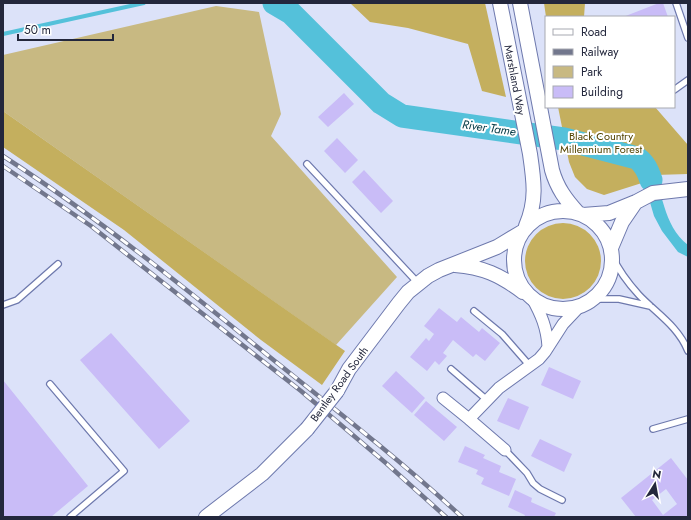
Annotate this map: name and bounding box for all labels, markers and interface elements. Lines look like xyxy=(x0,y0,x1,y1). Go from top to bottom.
scale bar xyxy=(18,16,113,42)
legend xyxy=(545,16,675,108)
text: 50 m xyxy=(24,21,51,39)
text: Road xyxy=(581,23,607,41)
text: Railway xyxy=(581,43,619,61)
street label: Marshland Way xyxy=(500,44,530,117)
text: Park xyxy=(581,63,603,81)
text: Building xyxy=(581,83,623,101)
water label: River Tame xyxy=(461,115,517,141)
park label: Black Country Millennium Forest xyxy=(560,128,642,157)
street label: Bentley Road South xyxy=(306,343,372,425)
north arrow xyxy=(635,464,675,504)
text: N xyxy=(651,465,663,483)

